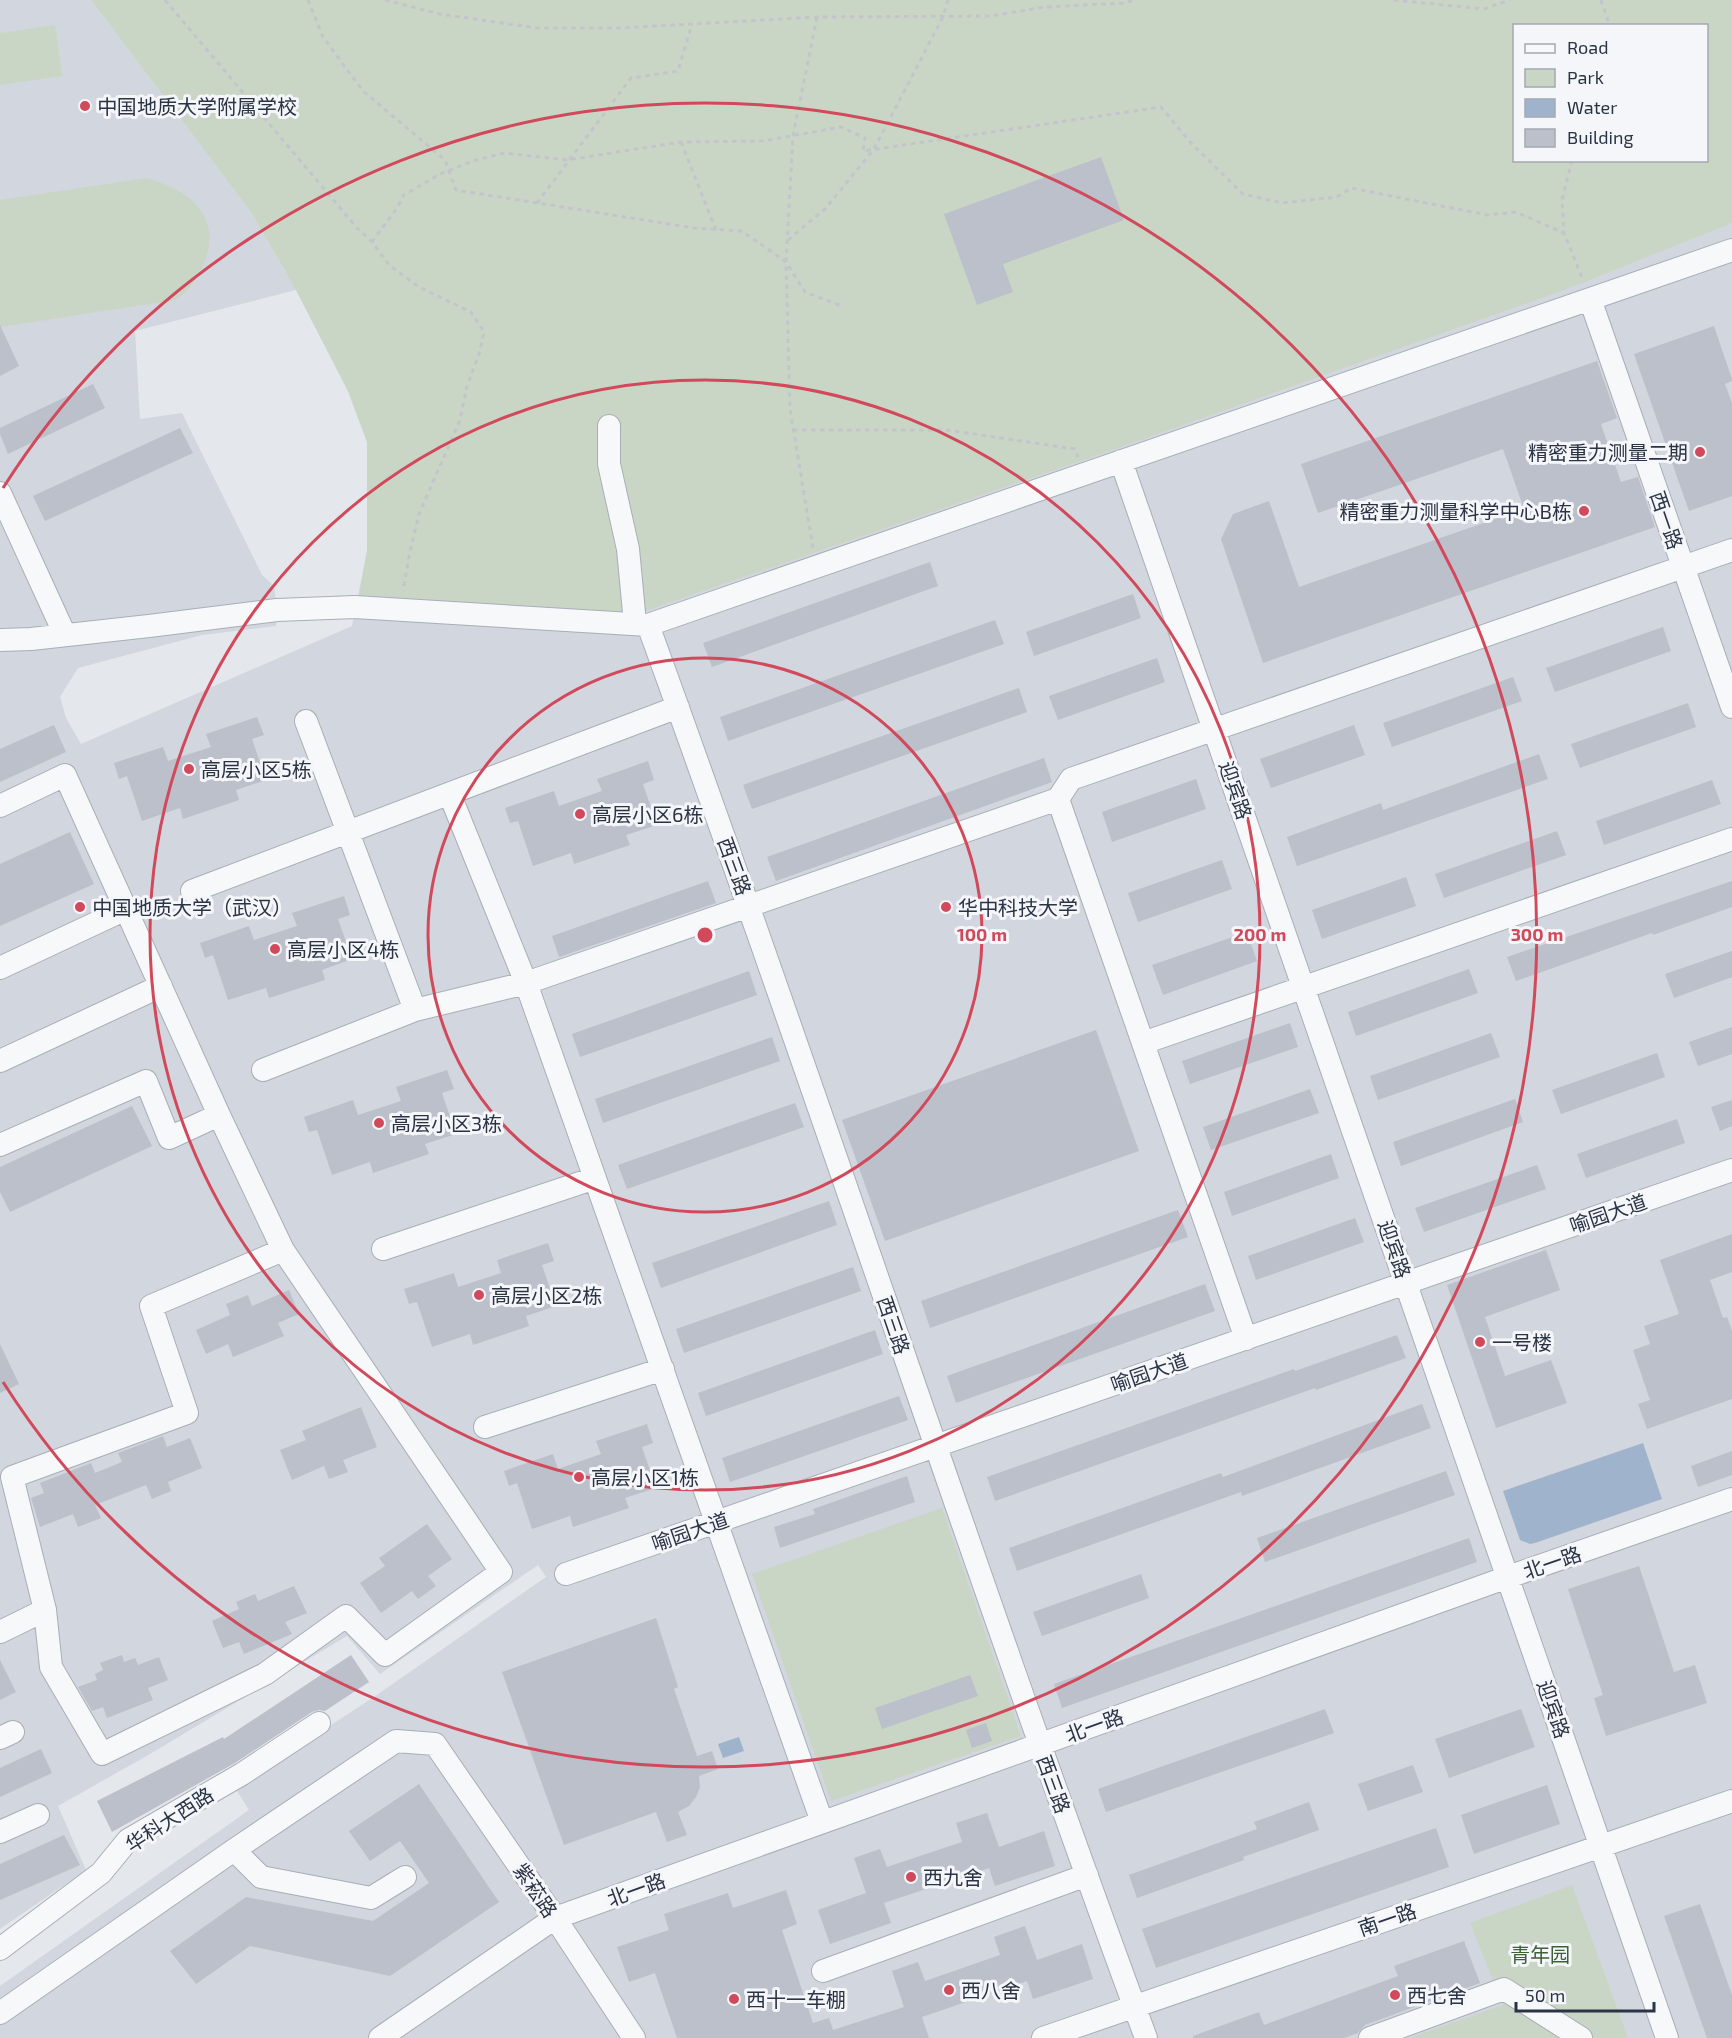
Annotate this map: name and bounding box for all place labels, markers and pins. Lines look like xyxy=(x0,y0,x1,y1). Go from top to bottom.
place label: 中国地质大学附属学校 xyxy=(97,94,297,118)
marker: 中国地质大学附属学校 xyxy=(78,99,92,113)
place label: 精密重力测量二期 xyxy=(1528,440,1688,464)
marker: 精密重力测量二期 xyxy=(1693,445,1707,459)
place label: 精密重力测量科学中心B栋 xyxy=(1340,499,1572,523)
marker: 精密重力测量科学中心B栋 xyxy=(1577,504,1591,518)
place label: 高层小区5栋 xyxy=(201,757,312,781)
marker: 高层小区5栋 xyxy=(182,762,196,776)
place label: 高层小区6栋 xyxy=(592,802,703,826)
marker: 高层小区6栋 xyxy=(573,807,587,821)
place label: 中国地质大学（武汉） xyxy=(92,895,292,919)
place label: 华中科技大学 xyxy=(958,895,1078,919)
marker: 中国地质大学（武汉） xyxy=(73,900,87,914)
marker: 华中科技大学 xyxy=(939,900,953,914)
centre of rings xyxy=(695,925,715,945)
place label: 高层小区4栋 xyxy=(287,937,399,961)
marker: 高层小区4栋 xyxy=(268,942,282,956)
place label: 高层小区3栋 xyxy=(391,1111,502,1135)
marker: 高层小区3栋 xyxy=(372,1116,386,1130)
place label: 高层小区2栋 xyxy=(491,1283,602,1307)
marker: 高层小区2栋 xyxy=(472,1288,486,1302)
place label: 一号楼 xyxy=(1492,1330,1552,1354)
marker: 一号楼 xyxy=(1473,1335,1487,1349)
place label: 高层小区1栋 xyxy=(591,1465,699,1489)
marker: 高层小区1栋 xyxy=(572,1470,586,1484)
place label: 西九舍 xyxy=(923,1865,983,1889)
marker: 西九舍 xyxy=(904,1870,918,1884)
place label: 西八舍 xyxy=(961,1978,1021,2002)
marker: 西八舍 xyxy=(942,1983,956,1997)
place label: 西七舍 xyxy=(1407,1983,1467,2007)
place label: 西十一车棚 xyxy=(746,1987,846,2011)
marker: 西七舍 xyxy=(1388,1988,1402,2002)
marker: 西十一车棚 xyxy=(727,1992,741,2006)

